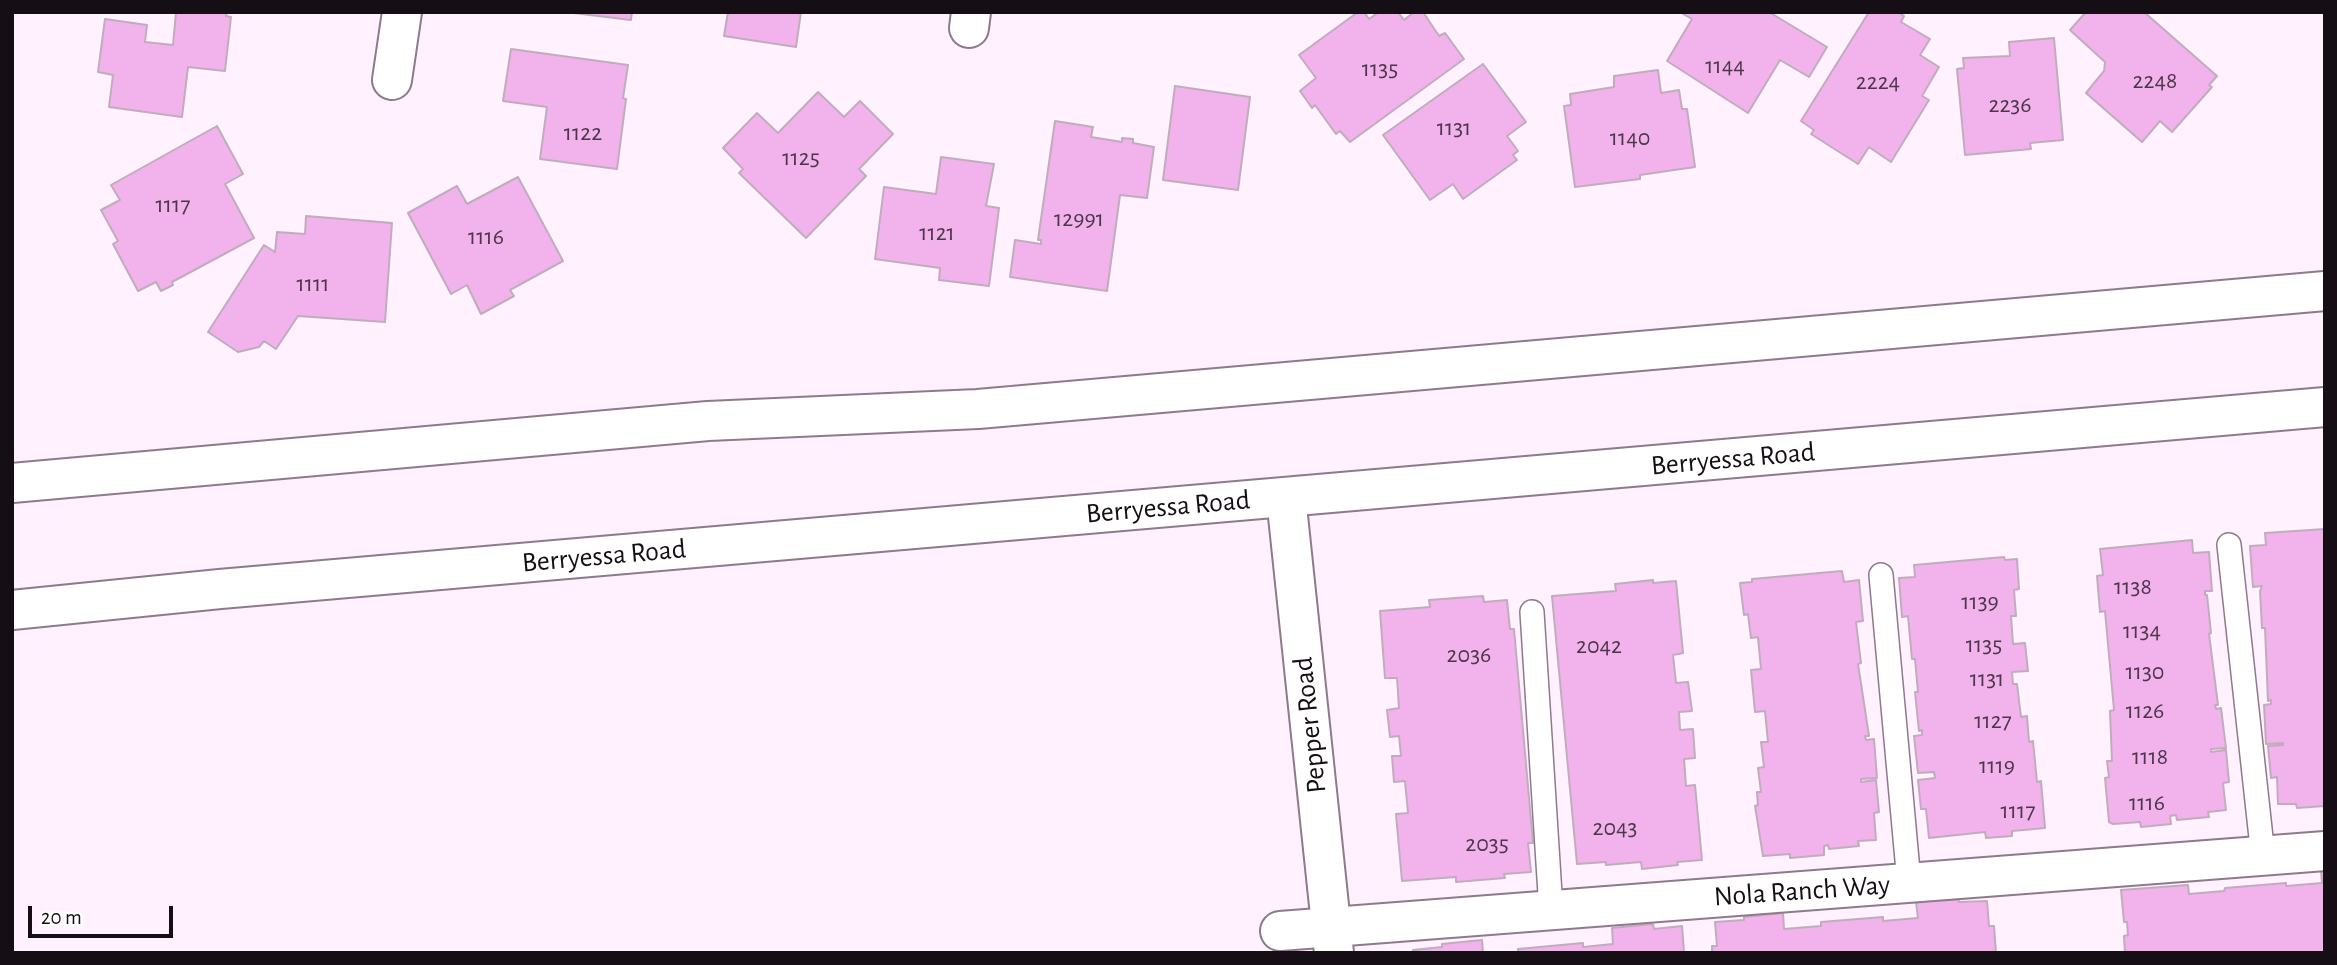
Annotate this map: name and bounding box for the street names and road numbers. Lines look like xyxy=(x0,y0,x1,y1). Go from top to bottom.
street label: Berryessa Road xyxy=(1650,435,1816,483)
street label: Berryessa Road xyxy=(1085,483,1251,531)
street label: Berryessa Road xyxy=(521,532,687,580)
street label: Pepper Road xyxy=(1286,655,1334,795)
street label: Nola Ranch Way xyxy=(1713,868,1891,914)

